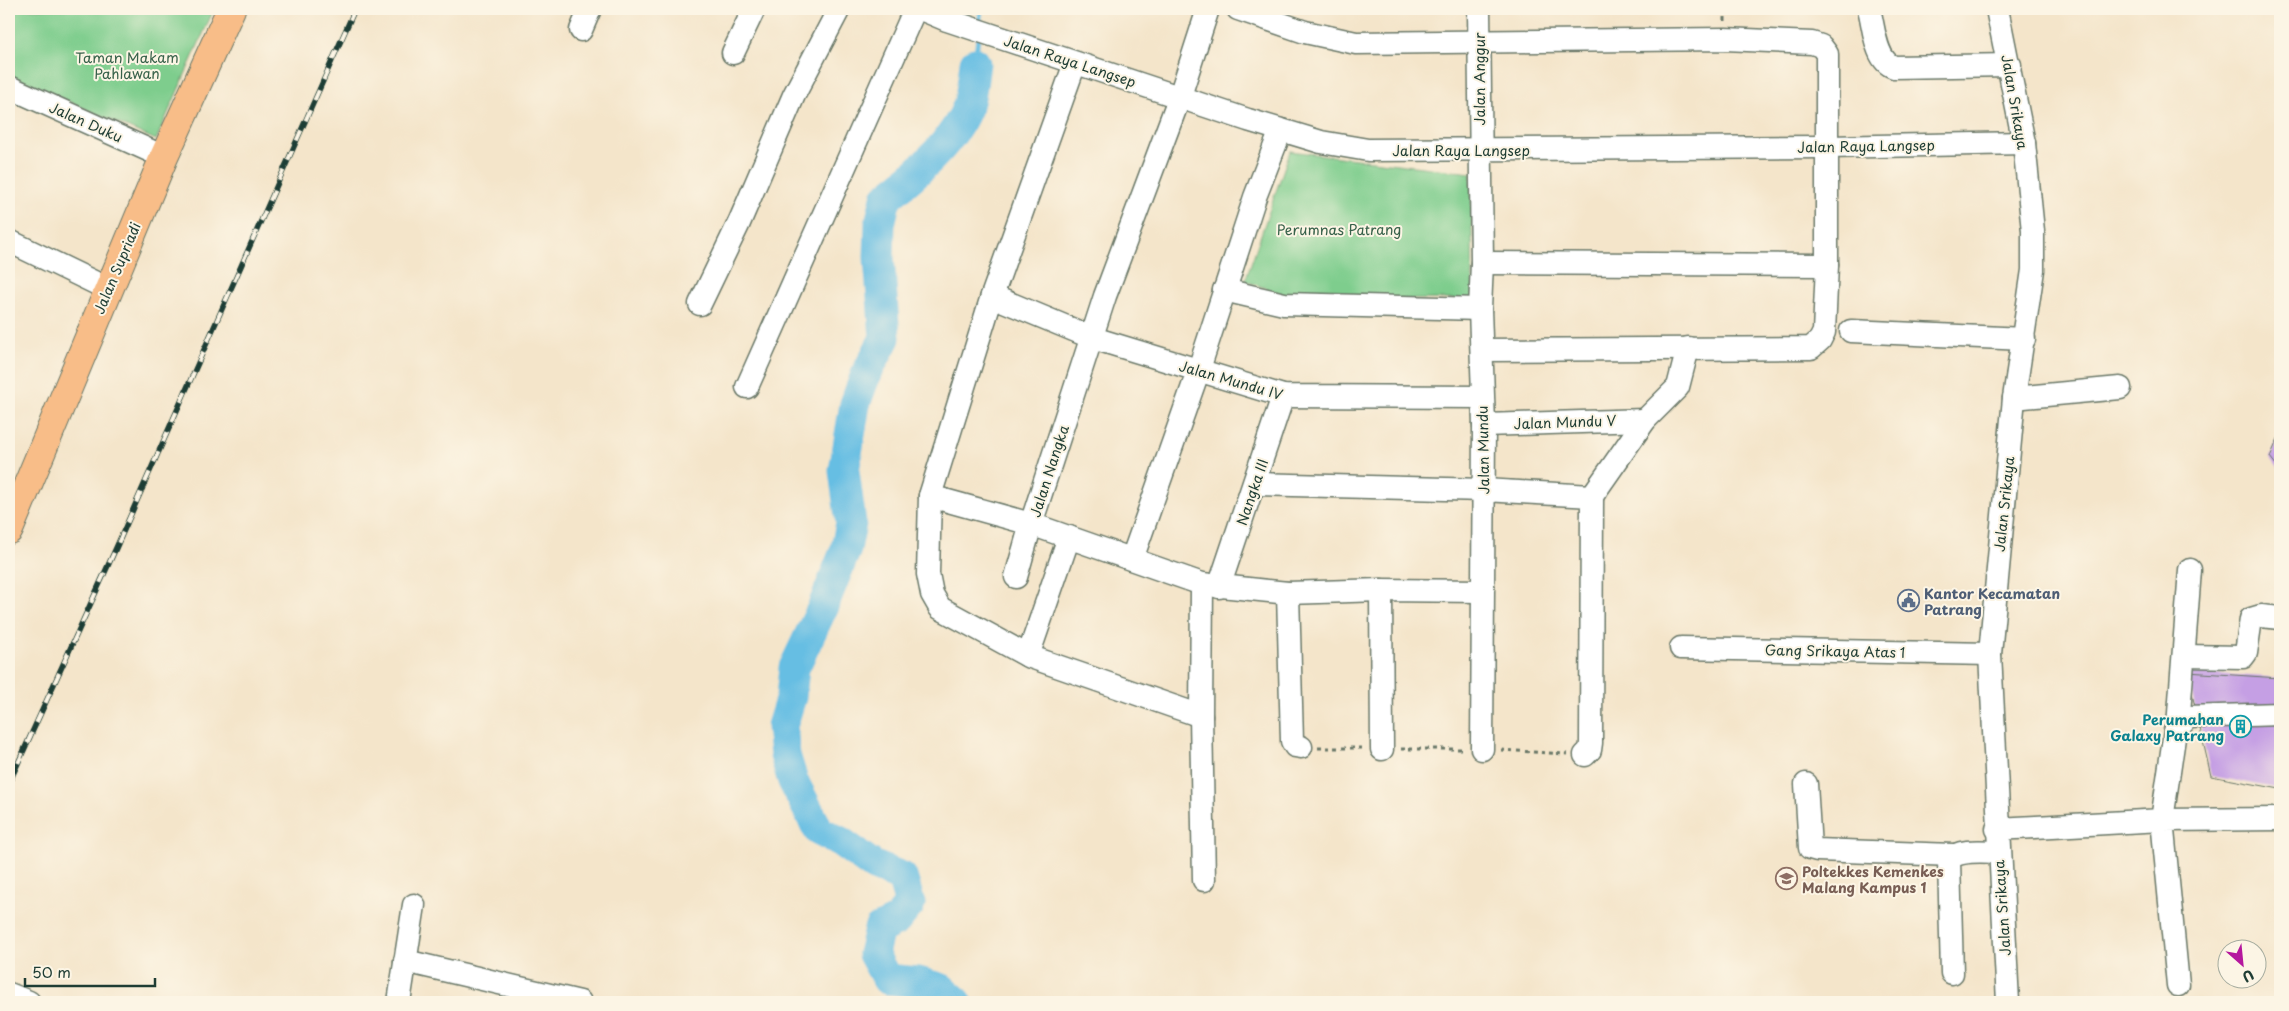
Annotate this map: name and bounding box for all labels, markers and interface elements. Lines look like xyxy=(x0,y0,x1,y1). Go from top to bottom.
street label: Jalan Raya Langsep xyxy=(1001,30,1139,92)
street label: Jalan Anggur xyxy=(1469,32,1490,125)
park label: Taman Makam Pahlawan xyxy=(75,47,179,84)
street label: Jalan Srikaya xyxy=(1996,53,2034,151)
street label: Jalan Duku xyxy=(46,97,126,147)
street label: Jalan Raya Langsep xyxy=(1797,134,1935,158)
street label: Jalan Raya Langsep xyxy=(1392,140,1530,161)
street label: Jalan Supriadi xyxy=(88,219,146,317)
park label: Perumnas Patrang xyxy=(1277,219,1401,240)
street label: Jalan Mundu IV xyxy=(1176,355,1286,405)
street label: Jalan Mundu xyxy=(1472,405,1494,495)
street label: Jalan Mundu V xyxy=(1513,410,1617,434)
street label: Jalan Nangka xyxy=(1024,422,1074,520)
street label: Jalan Srikaya xyxy=(1989,455,2019,553)
street label: Nangka III xyxy=(1231,456,1273,528)
place label: Kantor Kecamatan Patrang xyxy=(1924,583,2060,620)
public building icon: Kantor Kecamatan Patrang xyxy=(1896,589,1920,613)
street label: Gang Srikaya Atas 1 xyxy=(1765,639,1905,663)
place label: Perumahan Galaxy Patrang xyxy=(2110,709,2224,746)
building icon: Perumahan Galaxy Patrang xyxy=(2228,715,2252,739)
street label: Jalan Srikaya xyxy=(1988,859,2016,957)
place label: Poltekkes Kemenkes Malang Kampus 1 xyxy=(1802,861,1944,898)
school or university icon: Poltekkes Kemenkes Malang Kampus 1 xyxy=(1774,867,1798,891)
north arrow xyxy=(2216,938,2266,988)
scale bar xyxy=(25,956,155,988)
text: 50 m xyxy=(32,960,71,983)
text: U xyxy=(2239,964,2258,988)

